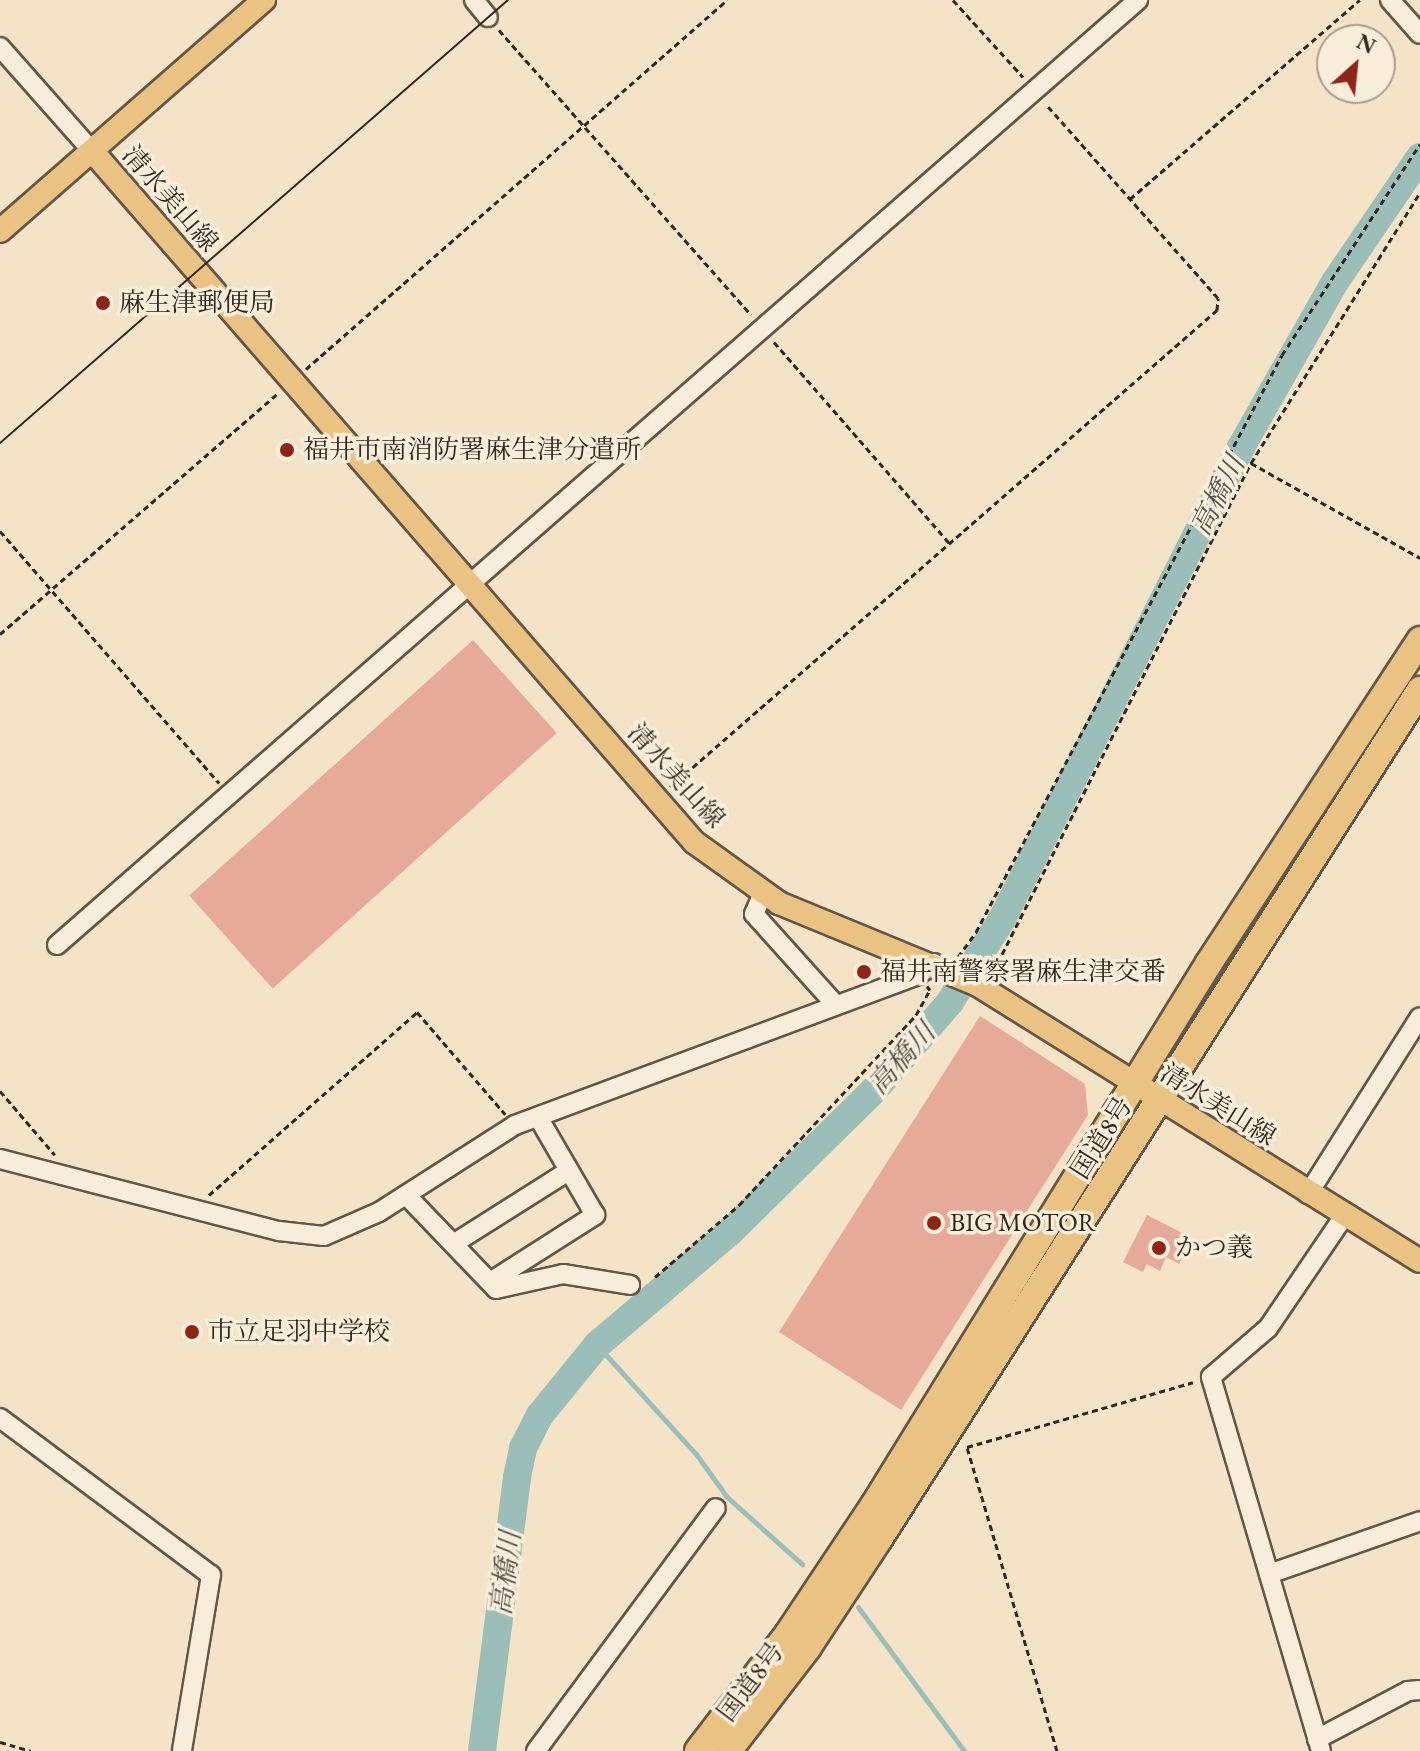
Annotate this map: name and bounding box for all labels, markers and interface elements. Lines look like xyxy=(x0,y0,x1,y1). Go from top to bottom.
north arrow xyxy=(1316,24,1396,104)
text: N xyxy=(1352,27,1381,61)
street label: 清水美山線 xyxy=(116,140,224,258)
place label: 麻生津郵便局 xyxy=(119,287,275,319)
marker: 麻生津郵便局 xyxy=(94,294,112,312)
place label: 福井市南消防署麻生津分遣所 xyxy=(303,434,641,466)
marker: 福井市南消防署麻生津分遣所 xyxy=(278,441,296,459)
water label: 高橋川 xyxy=(1183,450,1251,540)
street label: 清水美山線 xyxy=(621,717,731,835)
place label: 福井南警察署麻生津交番 xyxy=(880,956,1166,988)
marker: 福井南警察署麻生津交番 xyxy=(855,963,873,981)
water label: 高橋川 xyxy=(860,1016,942,1100)
street label: 清水美山線 xyxy=(1155,1057,1281,1153)
street label: 国道8号 xyxy=(1065,1091,1139,1185)
place label: BIG MOTOR xyxy=(950,1207,1096,1239)
marker: BIG MOTOR xyxy=(925,1214,943,1232)
place label: かつ義 xyxy=(1175,1232,1253,1264)
marker: かつ義 xyxy=(1150,1239,1168,1257)
place label: 市立足羽中学校 xyxy=(208,1316,390,1348)
marker: 市立足羽中学校 xyxy=(183,1323,201,1341)
water label: 高橋川 xyxy=(483,1529,527,1617)
street label: 国道8号 xyxy=(711,1636,791,1728)

